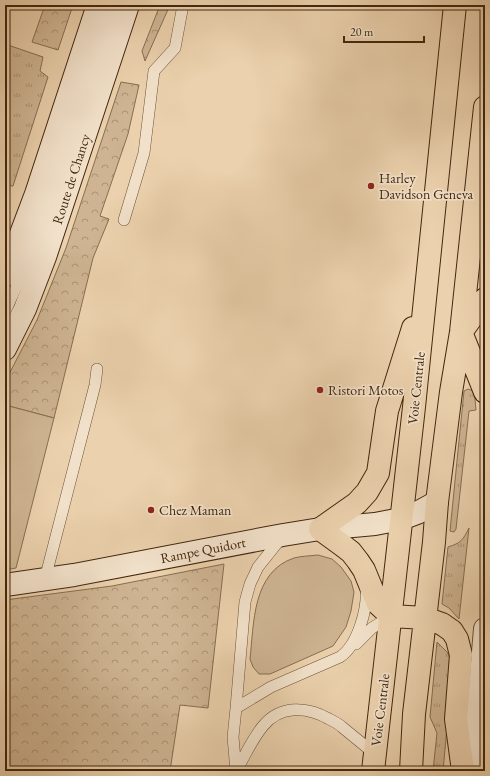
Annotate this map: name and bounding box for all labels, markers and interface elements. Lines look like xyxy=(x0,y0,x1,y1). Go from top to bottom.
scale bar xyxy=(344,18,424,44)
text: 20 m xyxy=(350,24,374,40)
street label: Route de Chancy xyxy=(48,131,94,226)
place label: Harley Davidson Geneva xyxy=(379,169,474,203)
marker: Harley Davidson Geneva xyxy=(366,181,376,191)
street label: Voie Centrale xyxy=(403,350,429,425)
place label: Ristori Motos xyxy=(328,381,404,399)
marker: Ristori Motos xyxy=(315,385,325,395)
place label: Chez Maman xyxy=(159,501,232,519)
marker: Chez Maman xyxy=(146,505,156,515)
street label: Rampe Quidort xyxy=(159,533,248,567)
street label: Voie Centrale xyxy=(367,672,393,747)

